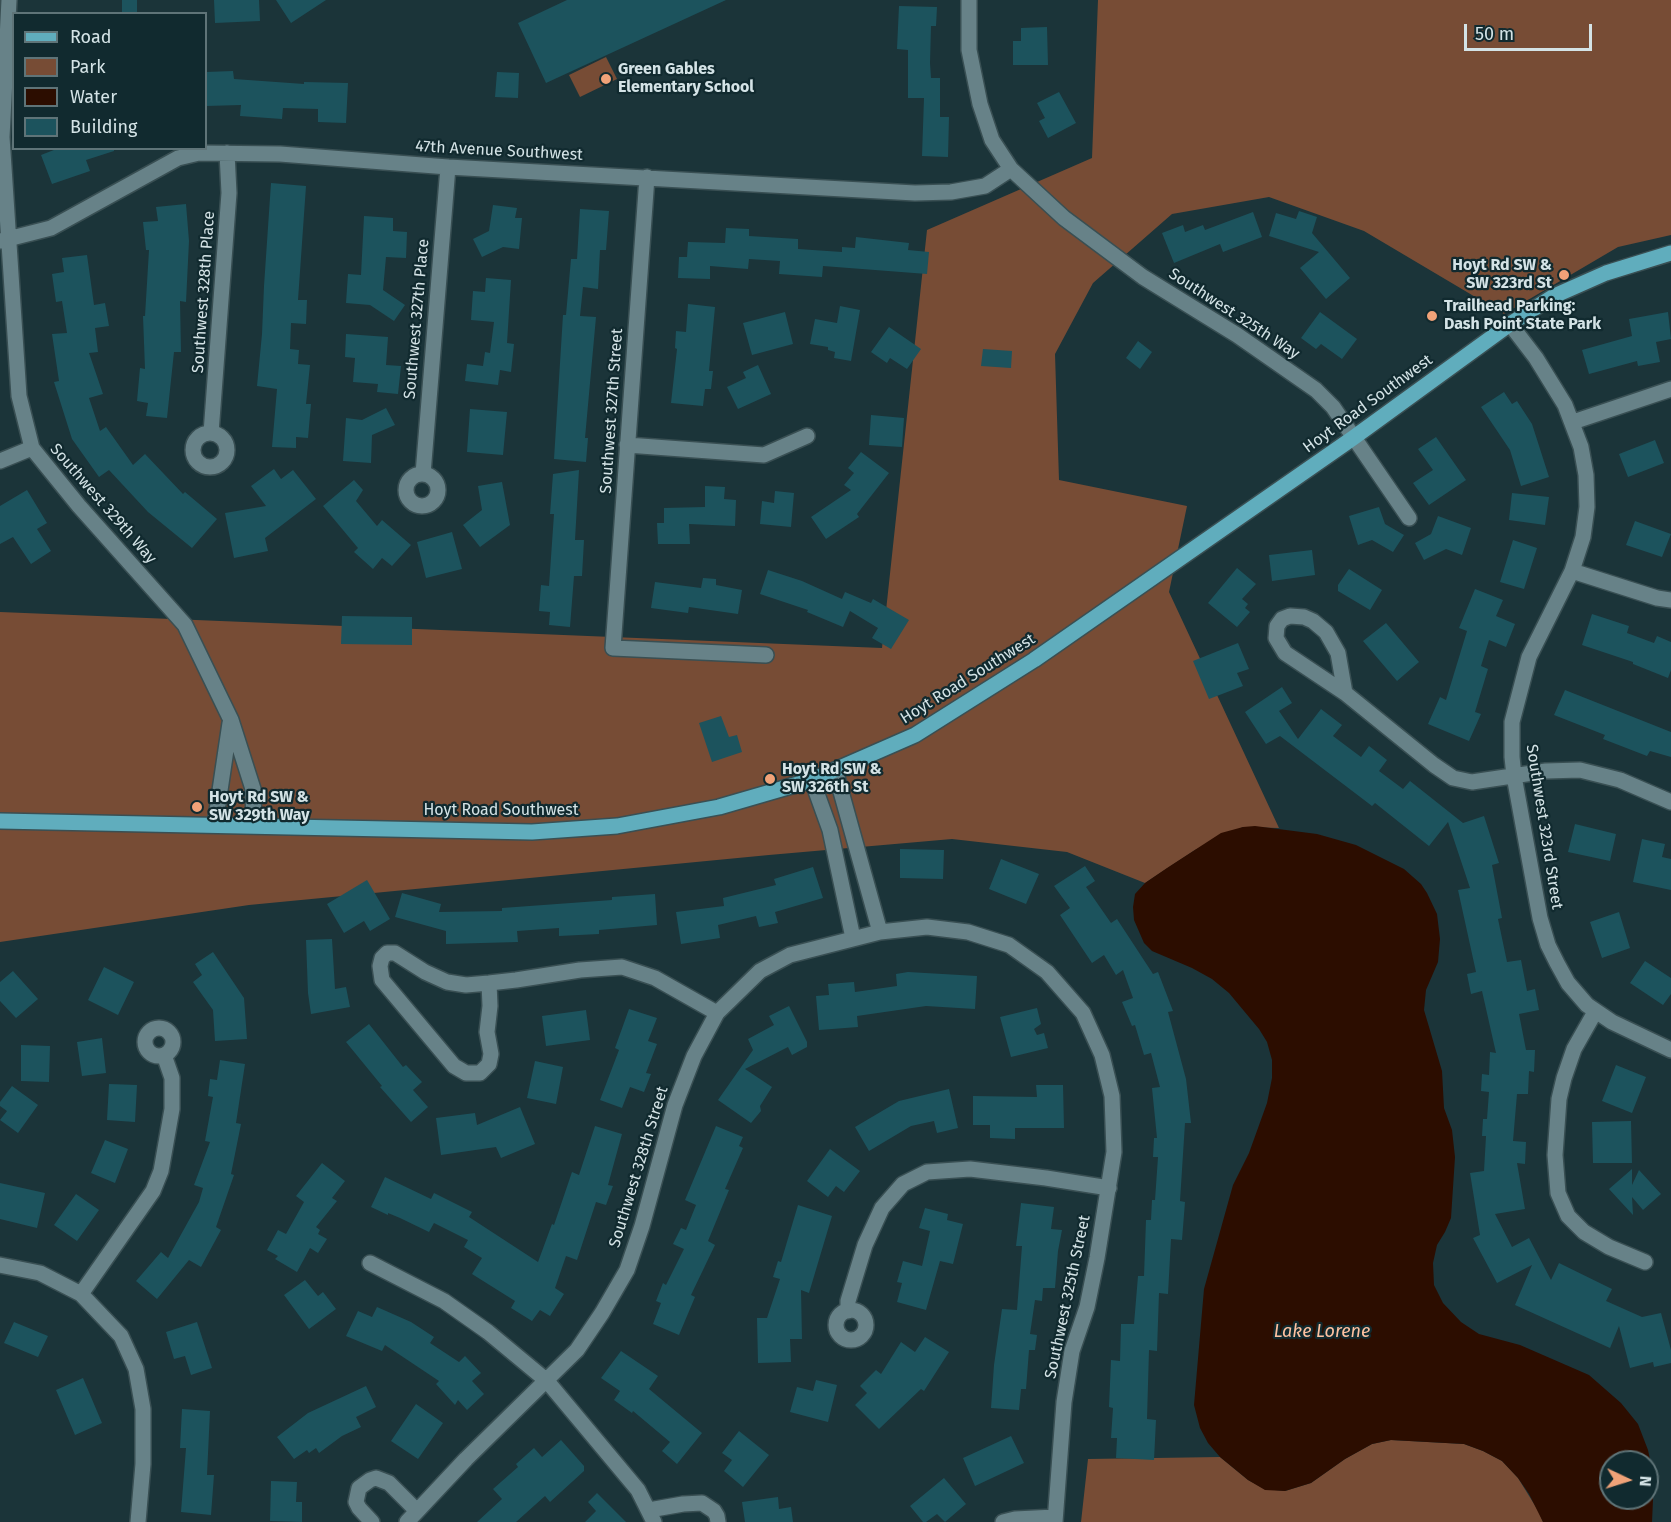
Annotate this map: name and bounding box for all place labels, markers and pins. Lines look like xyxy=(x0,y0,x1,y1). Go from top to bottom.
place label: Green Gables Elementary School xyxy=(618,60,754,98)
marker: Green Gables Elementary School xyxy=(599,72,613,86)
place label: Hoyt Rd SW & SW 323rd St xyxy=(1452,256,1552,294)
marker: Hoyt Rd SW & SW 323rd St xyxy=(1557,268,1571,282)
place label: Trailhead Parking: Dash Point State Park xyxy=(1444,297,1601,335)
marker: Trailhead Parking: Dash Point State Park xyxy=(1425,309,1439,323)
place label: Hoyt Rd SW & SW 326th St xyxy=(782,760,882,798)
marker: Hoyt Rd SW & SW 326th St xyxy=(763,772,777,786)
place label: Hoyt Rd SW & SW 329th Way xyxy=(209,788,310,826)
marker: Hoyt Rd SW & SW 329th Way xyxy=(190,800,204,814)

